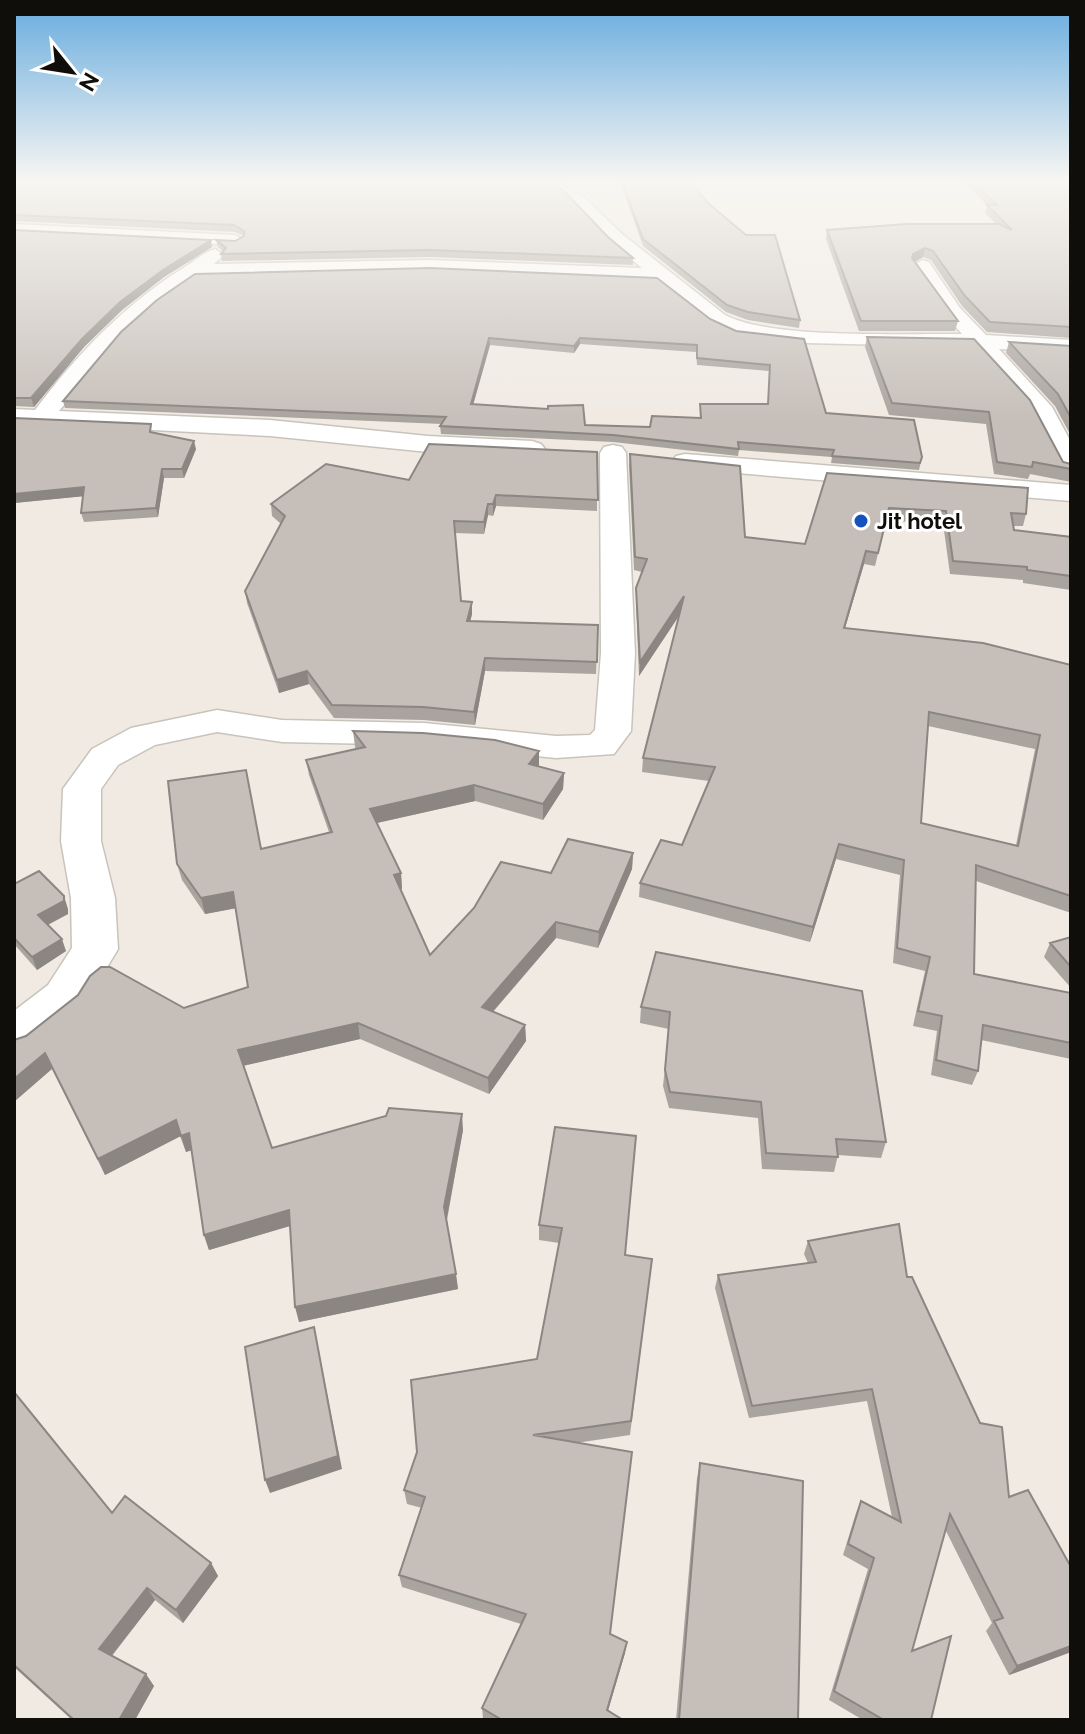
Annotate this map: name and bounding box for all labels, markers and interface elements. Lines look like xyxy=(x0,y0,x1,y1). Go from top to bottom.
north arrow xyxy=(32,32,112,112)
text: N xyxy=(74,68,105,96)
place label: Jit hotel xyxy=(877,508,963,534)
marker: Jit hotel xyxy=(852,512,870,530)

